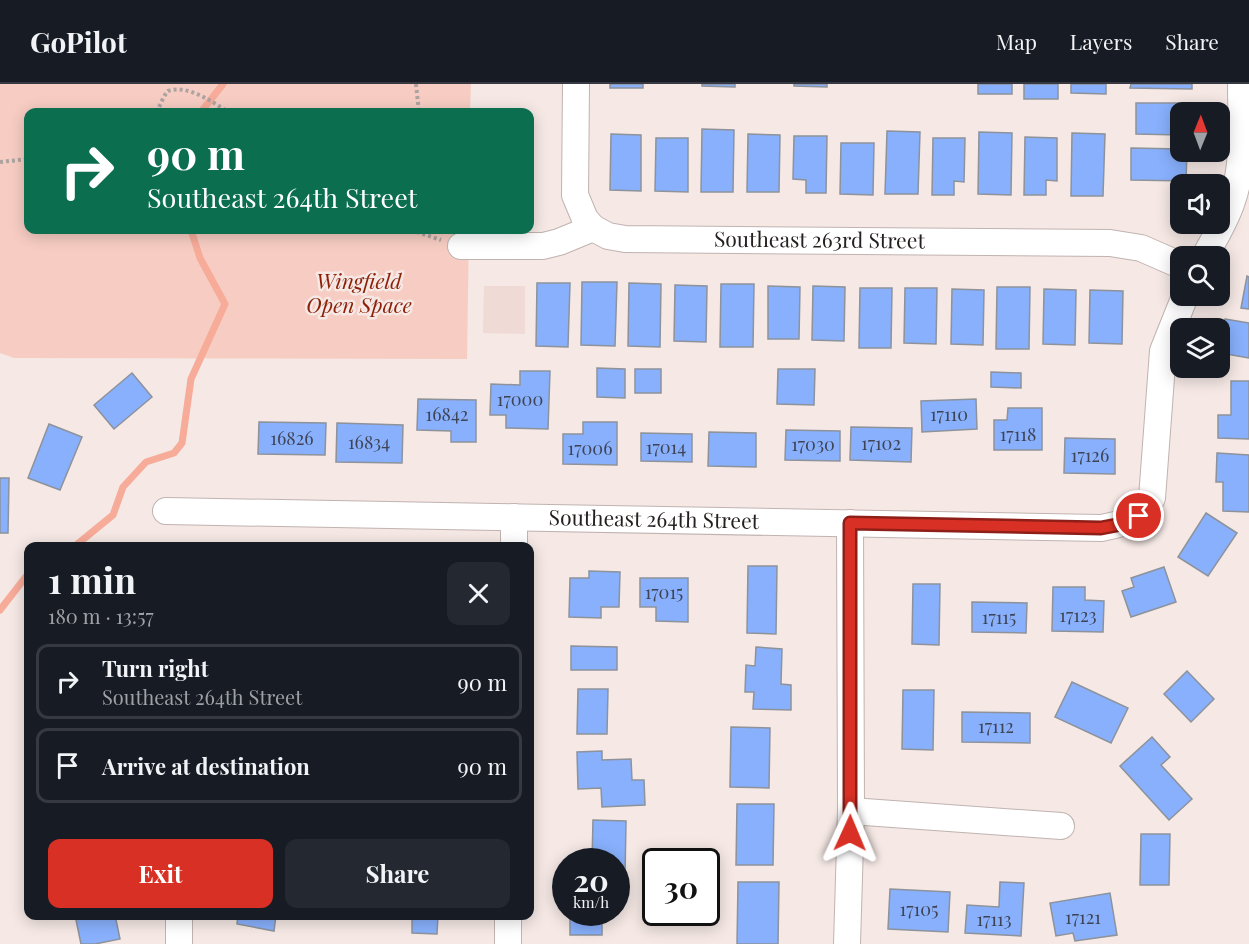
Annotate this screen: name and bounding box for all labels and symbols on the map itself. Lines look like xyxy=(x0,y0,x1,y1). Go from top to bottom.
north arrow xyxy=(1170,102,1230,162)
street label: Southeast 263rd Street xyxy=(714,224,926,253)
park label: Wingfield Open Space xyxy=(306,266,412,318)
house number: 17000 xyxy=(497,387,543,411)
house number: 16842 xyxy=(426,402,468,426)
house number: 17110 xyxy=(930,402,968,426)
house number: 17118 xyxy=(1000,422,1036,446)
house number: 16826 xyxy=(270,426,314,450)
house number: 16834 xyxy=(348,430,390,454)
house number: 17102 xyxy=(861,431,901,455)
house number: 17030 xyxy=(791,432,835,456)
house number: 17014 xyxy=(646,435,686,459)
house number: 17006 xyxy=(568,436,612,460)
house number: 17126 xyxy=(1071,443,1109,467)
pin xyxy=(1113,490,1164,541)
street label: Southeast 264th Street xyxy=(548,502,760,534)
house number: 17015 xyxy=(645,580,683,604)
house number: 17123 xyxy=(1059,603,1097,627)
house number: 17115 xyxy=(982,605,1016,629)
house number: 17112 xyxy=(978,714,1014,738)
position arrow xyxy=(818,801,882,865)
speed limit sign: 30 xyxy=(642,848,720,926)
house number: 17105 xyxy=(900,897,938,921)
house number: 17121 xyxy=(1065,905,1101,929)
house number: 17113 xyxy=(976,907,1012,931)

